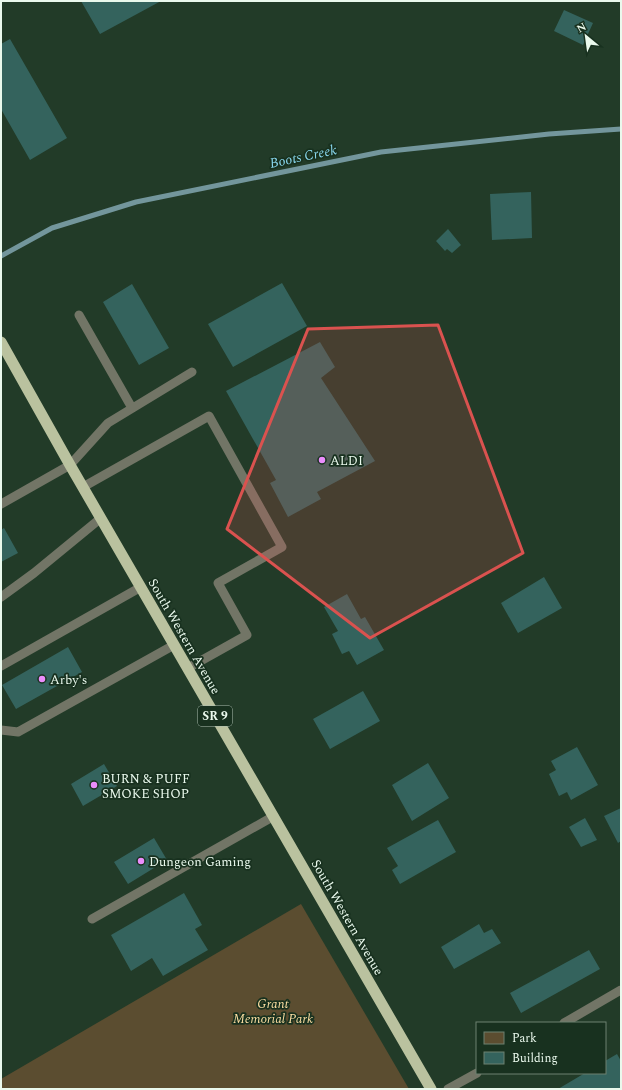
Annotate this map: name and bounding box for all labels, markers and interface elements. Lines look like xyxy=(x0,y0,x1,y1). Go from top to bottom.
north arrow xyxy=(566,16,606,56)
text: N xyxy=(573,18,589,37)
water label: Boots Creek xyxy=(268,139,339,174)
place label: ALDI xyxy=(330,451,363,471)
marker: ALDI xyxy=(317,455,327,465)
street label: South Western Avenue xyxy=(143,575,226,698)
place label: Arby's xyxy=(50,670,87,690)
marker: Arby's xyxy=(37,674,47,684)
road number: SR 9 xyxy=(198,706,232,726)
place label: BURN & PUFF SMOKE SHOP xyxy=(102,769,190,804)
marker: BURN & PUFF SMOKE SHOP xyxy=(89,780,99,790)
place label: Dungeon Gaming xyxy=(149,852,251,872)
marker: Dungeon Gaming xyxy=(136,856,146,866)
street label: South Western Avenue xyxy=(306,856,389,979)
park label: Grant Memorial Park xyxy=(233,994,313,1029)
legend xyxy=(476,1022,606,1074)
text: Park xyxy=(512,1029,537,1048)
text: Building xyxy=(512,1049,558,1068)

